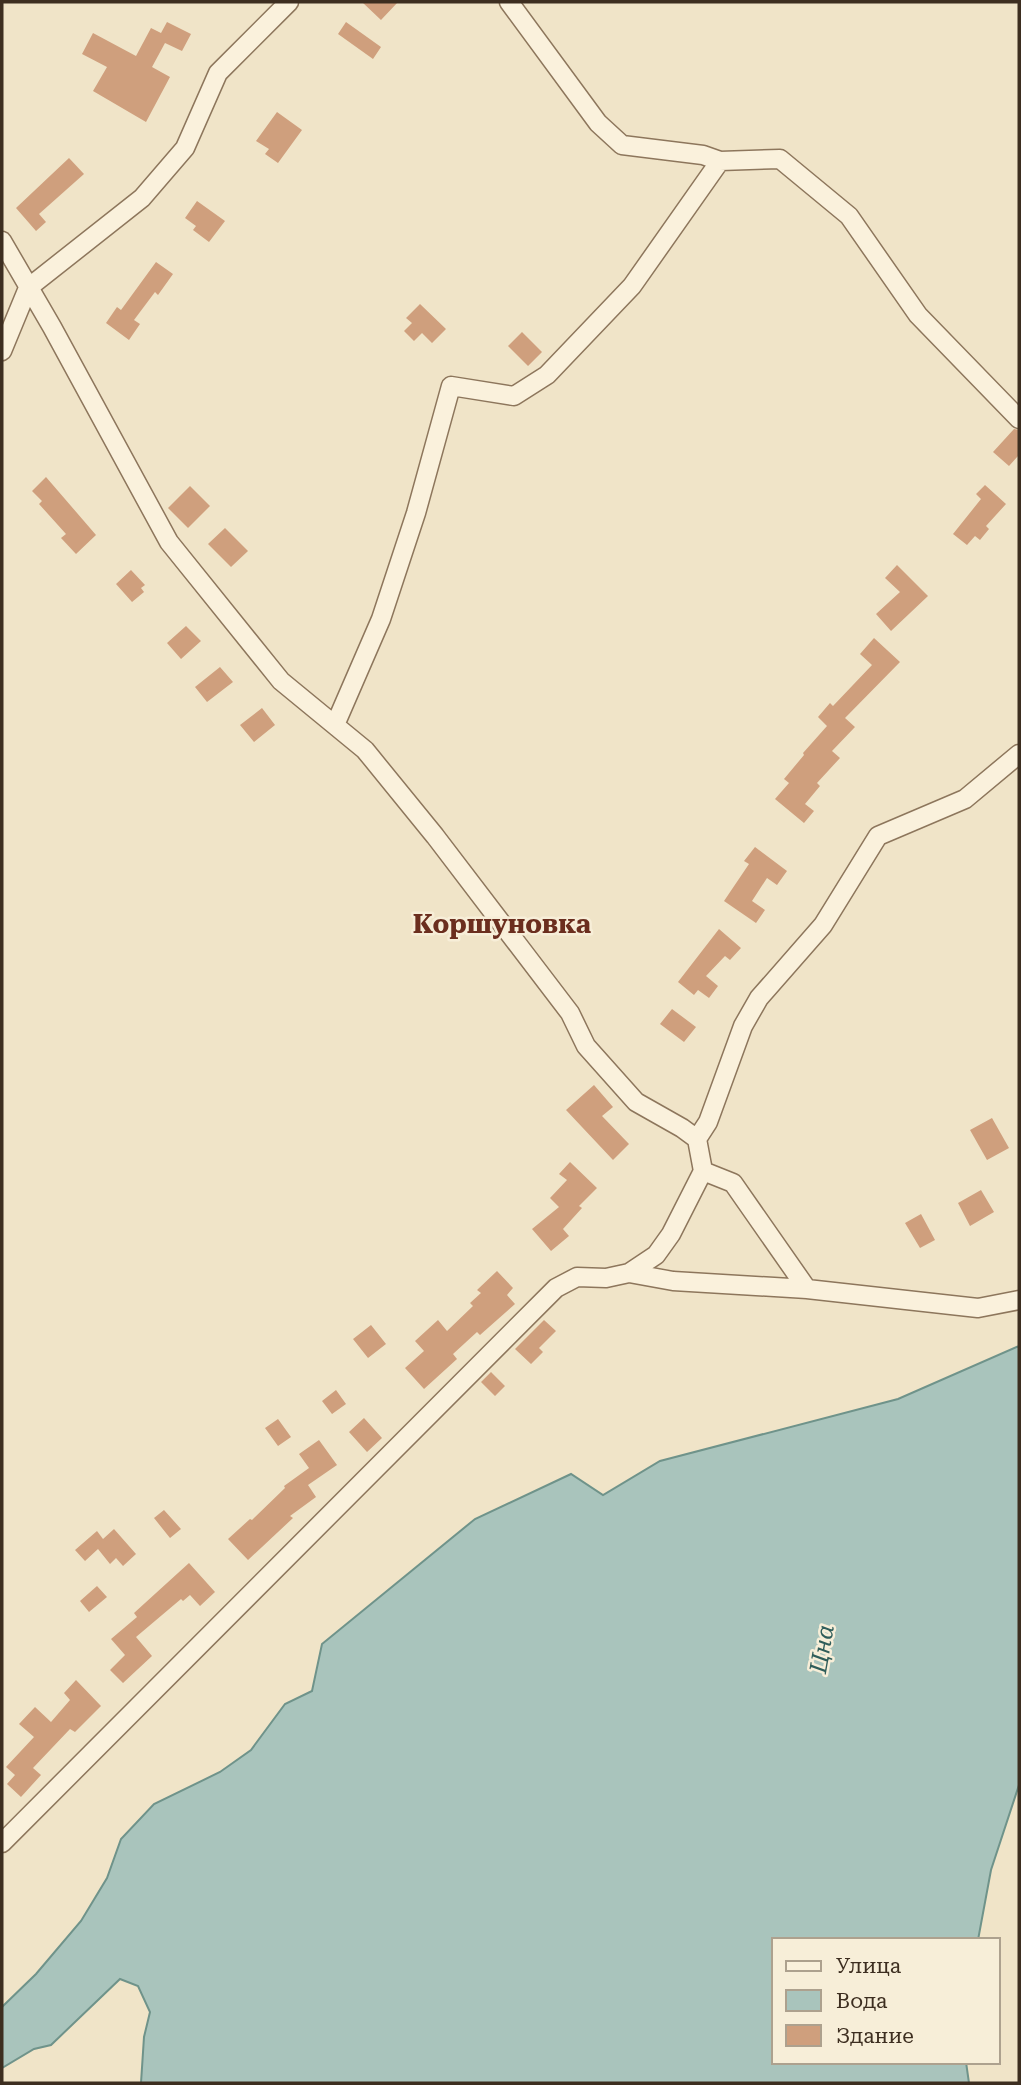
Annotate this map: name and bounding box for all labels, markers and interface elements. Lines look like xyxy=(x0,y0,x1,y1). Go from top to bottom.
district label: Коршуновка xyxy=(413,909,591,939)
water label: Цна xyxy=(804,1623,840,1676)
legend xyxy=(772,1938,1000,2064)
text: Улица xyxy=(836,1954,902,1978)
text: Вода xyxy=(836,1989,888,2013)
text: Здание xyxy=(836,2024,914,2048)

